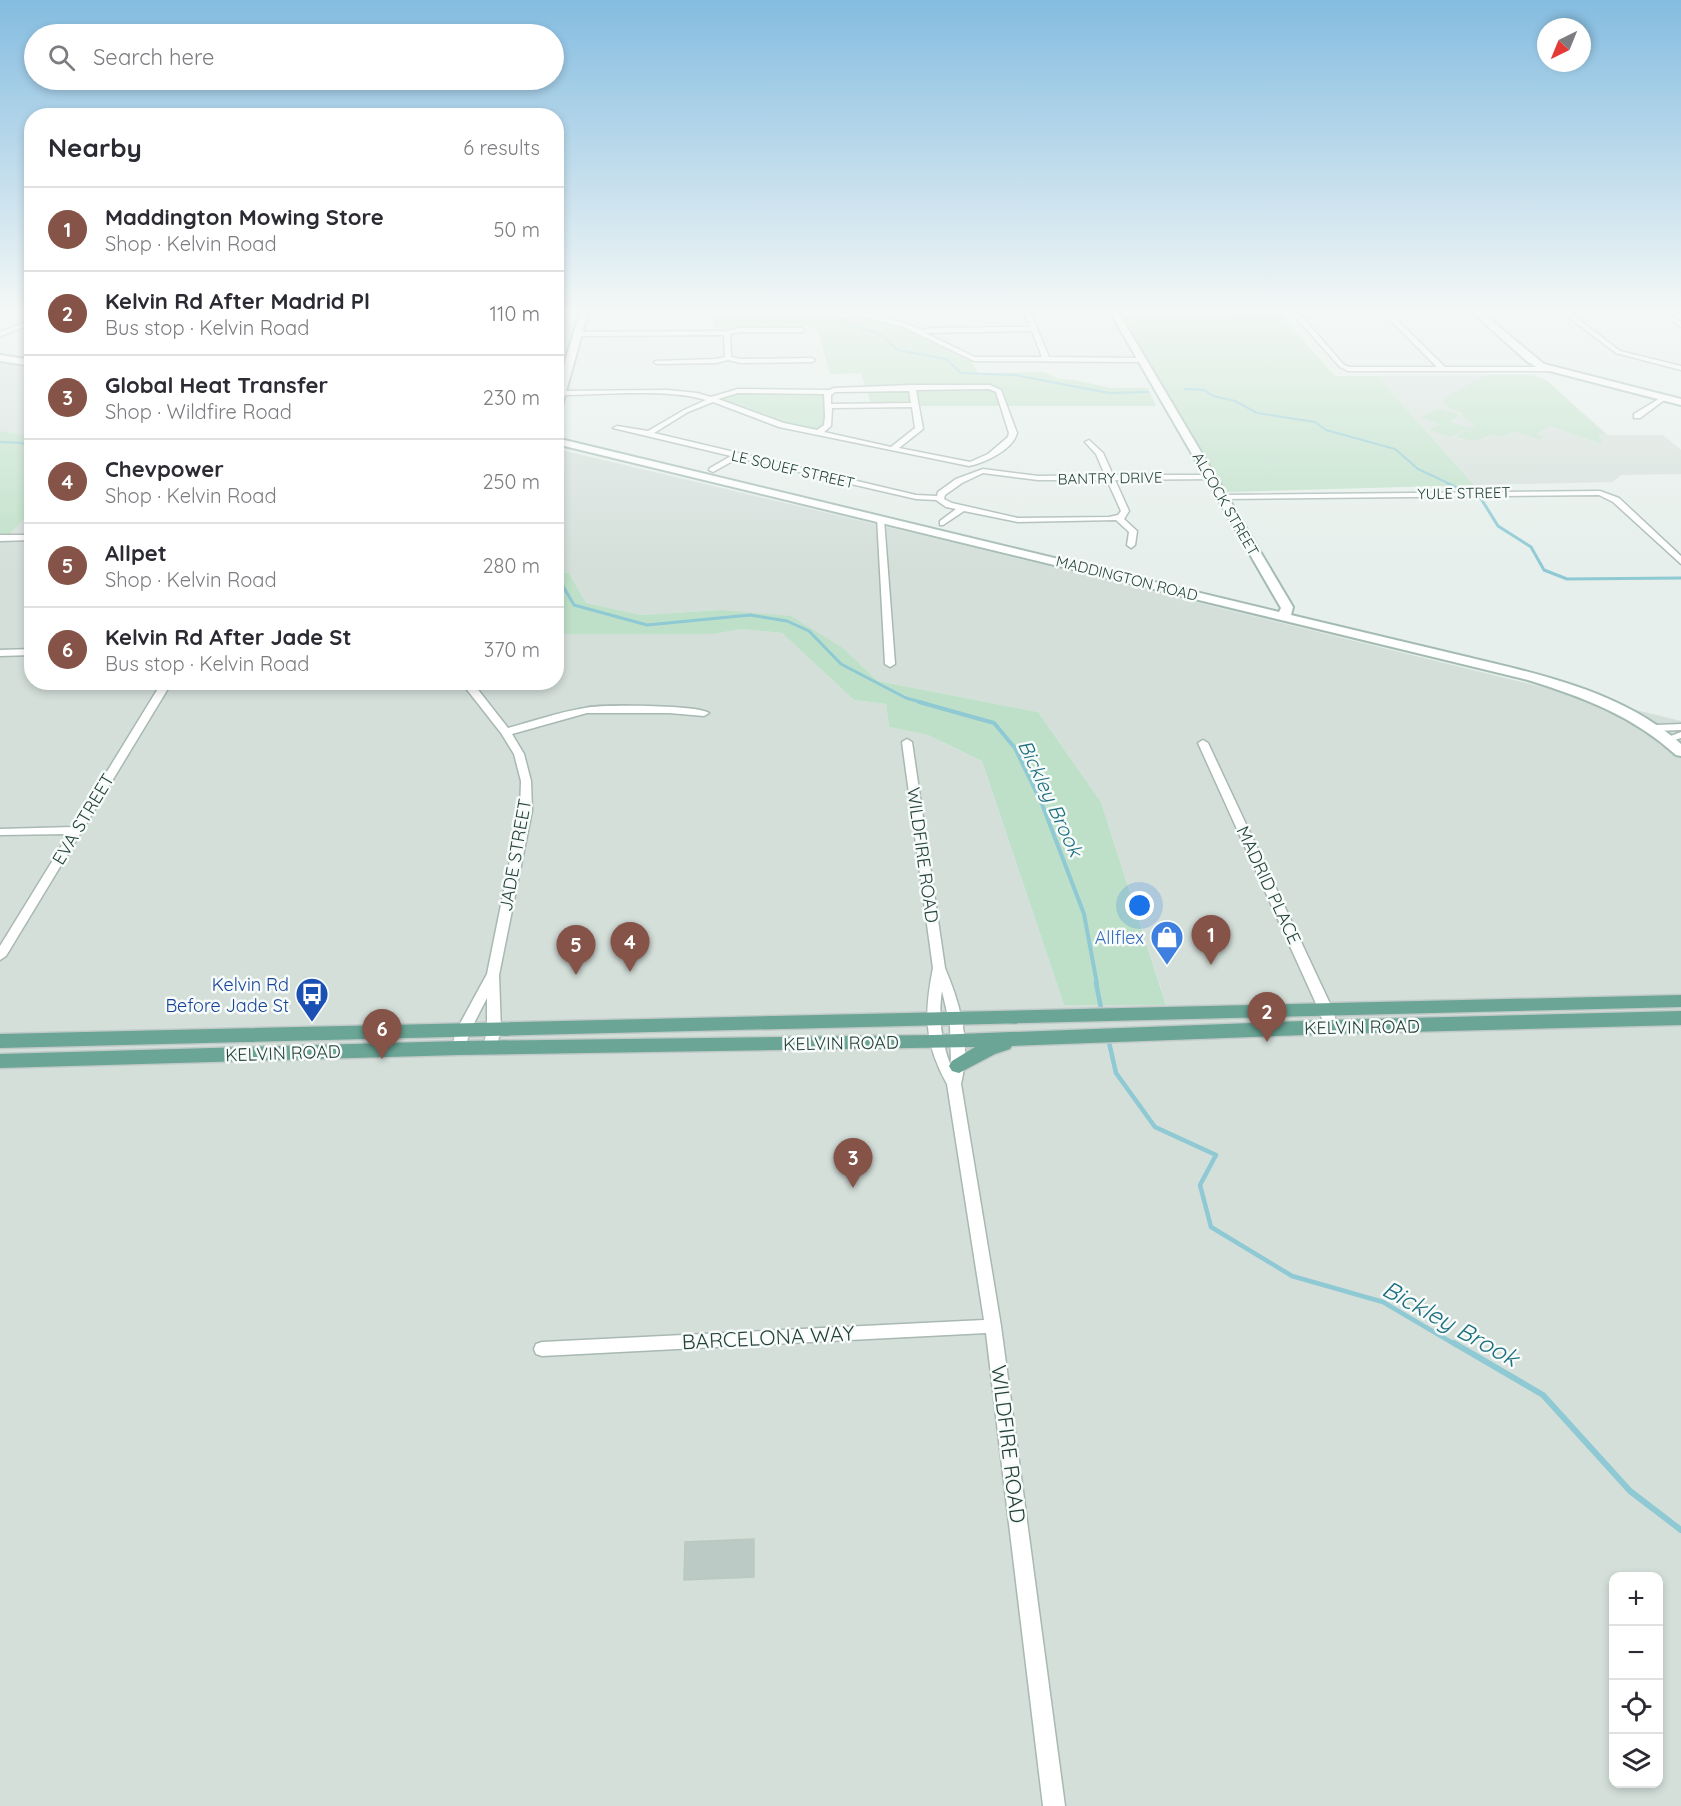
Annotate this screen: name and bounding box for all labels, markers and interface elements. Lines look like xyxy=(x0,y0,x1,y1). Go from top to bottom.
north arrow xyxy=(1537,18,1591,72)
search box xyxy=(24,24,564,90)
icon: search xyxy=(45,41,78,74)
text: Search here xyxy=(93,43,214,71)
text: Nearby xyxy=(48,131,142,164)
text: 6 results xyxy=(463,135,540,160)
text: Maddington Mowing Store xyxy=(105,203,384,231)
text: 1 xyxy=(64,217,71,242)
text: 50 m xyxy=(494,217,540,242)
text: Shop · Kelvin Road xyxy=(105,231,277,256)
text: Kelvin Rd After Madrid Pl xyxy=(105,287,370,315)
text: 2 xyxy=(62,301,73,326)
text: 110 m xyxy=(490,301,540,326)
text: Bus stop · Kelvin Road xyxy=(105,315,309,340)
text: Global Heat Transfer xyxy=(105,371,328,399)
text: 3 xyxy=(62,385,73,410)
text: 230 m xyxy=(483,385,540,410)
text: Shop · Wildfire Road xyxy=(105,399,292,424)
street label: LE SOUEF STREET xyxy=(729,446,857,492)
street label: ALCOCK STREET xyxy=(1189,449,1263,559)
text: Chevpower xyxy=(105,455,224,483)
street label: BANTRY DRIVE xyxy=(1057,468,1163,488)
text: 4 xyxy=(62,469,73,494)
text: 250 m xyxy=(482,469,540,494)
text: Shop · Kelvin Road xyxy=(105,483,277,508)
street label: YULE STREET xyxy=(1417,483,1511,503)
text: Allpet xyxy=(105,539,167,567)
street label: MADDINGTON ROAD xyxy=(1054,551,1200,605)
text: 5 xyxy=(62,553,73,578)
text: 280 m xyxy=(483,553,540,578)
text: Shop · Kelvin Road xyxy=(105,567,277,592)
text: Kelvin Rd After Jade St xyxy=(105,623,352,651)
text: 6 xyxy=(62,637,73,662)
text: 370 m xyxy=(484,637,540,662)
text: Bus stop · Kelvin Road xyxy=(105,651,309,676)
water label: Bickley Brook xyxy=(1013,736,1090,862)
street label: EVA STREET xyxy=(47,769,119,869)
street label: WILDFIRE ROAD xyxy=(902,786,944,924)
street label: JADE STREET xyxy=(494,797,536,913)
street label: MADRID PLACE xyxy=(1232,822,1306,948)
your location xyxy=(1125,891,1154,920)
pin: 1 xyxy=(1192,916,1230,965)
shop icon: Allflex xyxy=(1149,919,1185,966)
pin: 4 xyxy=(610,922,650,972)
pin: 5 xyxy=(556,926,596,975)
place label: Allflex xyxy=(1095,926,1144,949)
place label: Kelvin Rd Before Jade St xyxy=(165,973,289,1017)
bus stop icon: Kelvin Rd Before Jade St xyxy=(294,976,330,1023)
pin: 2 xyxy=(1248,992,1286,1042)
pin: 6 xyxy=(362,1010,401,1059)
street label: KELVIN ROAD xyxy=(1304,1014,1420,1040)
street label: KELVIN ROAD xyxy=(783,1030,899,1056)
street label: KELVIN ROAD xyxy=(225,1039,341,1067)
pin: 3 xyxy=(834,1138,872,1188)
water label: Bickley Brook xyxy=(1378,1273,1526,1374)
street label: BARCELONA WAY xyxy=(681,1319,855,1355)
street label: WILDFIRE ROAD xyxy=(986,1363,1032,1525)
map controls xyxy=(1609,1572,1663,1788)
button: + xyxy=(1609,1572,1663,1626)
button: − xyxy=(1609,1626,1663,1680)
button: locate xyxy=(1609,1680,1663,1734)
button: layers xyxy=(1609,1734,1663,1788)

